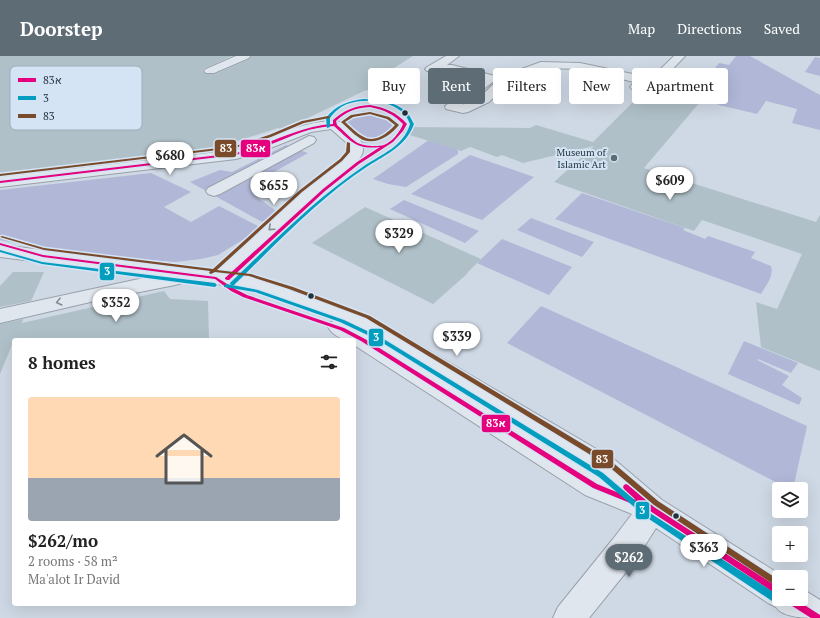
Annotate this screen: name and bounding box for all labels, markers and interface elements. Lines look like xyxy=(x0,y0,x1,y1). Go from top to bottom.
text: Doorstep xyxy=(20,16,103,41)
text: Map xyxy=(628,19,655,38)
text: Directions xyxy=(677,19,742,38)
text: Saved xyxy=(764,19,800,38)
legend xyxy=(10,66,142,130)
chip: Buy xyxy=(368,68,420,104)
chip: Rent xyxy=(428,68,485,104)
chip: Filters xyxy=(493,68,561,104)
chip: New xyxy=(569,68,624,104)
chip: Apartment xyxy=(632,68,728,104)
text: 83א xyxy=(43,73,62,87)
text: 3 xyxy=(43,91,49,105)
unlabelled marker xyxy=(400,108,410,118)
text: 83 xyxy=(43,109,55,123)
line badge: 83 xyxy=(214,139,237,158)
line badge: 83א xyxy=(240,139,271,158)
text: 83 xyxy=(220,141,232,155)
text: 83א xyxy=(246,141,266,155)
pin: $680 xyxy=(146,142,194,176)
text: $680 xyxy=(155,146,185,164)
place label: Museum of Islamic Art xyxy=(556,146,607,171)
marker: Museum of Islamic Art xyxy=(609,153,619,163)
pin: $609 xyxy=(646,167,694,201)
text: $609 xyxy=(655,171,685,189)
pin: $655 xyxy=(250,172,298,206)
text: $655 xyxy=(259,176,289,194)
pin: $329 xyxy=(375,220,423,254)
one-way arrow xyxy=(268,224,276,231)
text: $329 xyxy=(384,224,414,242)
line badge: 3 xyxy=(99,262,115,281)
text: 3 xyxy=(104,264,110,278)
pin: $352 xyxy=(92,289,140,323)
unlabelled marker xyxy=(306,291,316,301)
text: $352 xyxy=(101,293,131,311)
one-way arrow xyxy=(56,297,63,306)
pin: $339 xyxy=(433,323,481,357)
text: $339 xyxy=(442,327,472,345)
line badge: 3 xyxy=(368,328,384,347)
text: 3 xyxy=(373,330,379,344)
text: 8 homes xyxy=(28,351,96,374)
icon: filters xyxy=(318,351,340,373)
line badge: 83א xyxy=(481,414,511,433)
text: 83א xyxy=(486,416,506,430)
icon: home xyxy=(148,423,220,495)
line badge: 83 xyxy=(591,449,614,469)
text: 83 xyxy=(596,452,608,466)
map controls xyxy=(772,482,808,606)
button: layers xyxy=(772,482,808,518)
line badge: 3 xyxy=(635,501,650,520)
text: 3 xyxy=(639,503,645,517)
unlabelled marker xyxy=(671,511,681,521)
button: + xyxy=(772,526,808,562)
text: $262/mo xyxy=(28,529,98,552)
pin: $363 xyxy=(680,534,728,568)
text: $363 xyxy=(689,538,719,556)
pin: $262 xyxy=(605,544,653,578)
text: $262 xyxy=(614,548,644,566)
text: 2 rooms · 58 m² xyxy=(28,552,118,570)
text: Ma'alot Ir David xyxy=(28,570,120,588)
button: − xyxy=(772,570,808,606)

